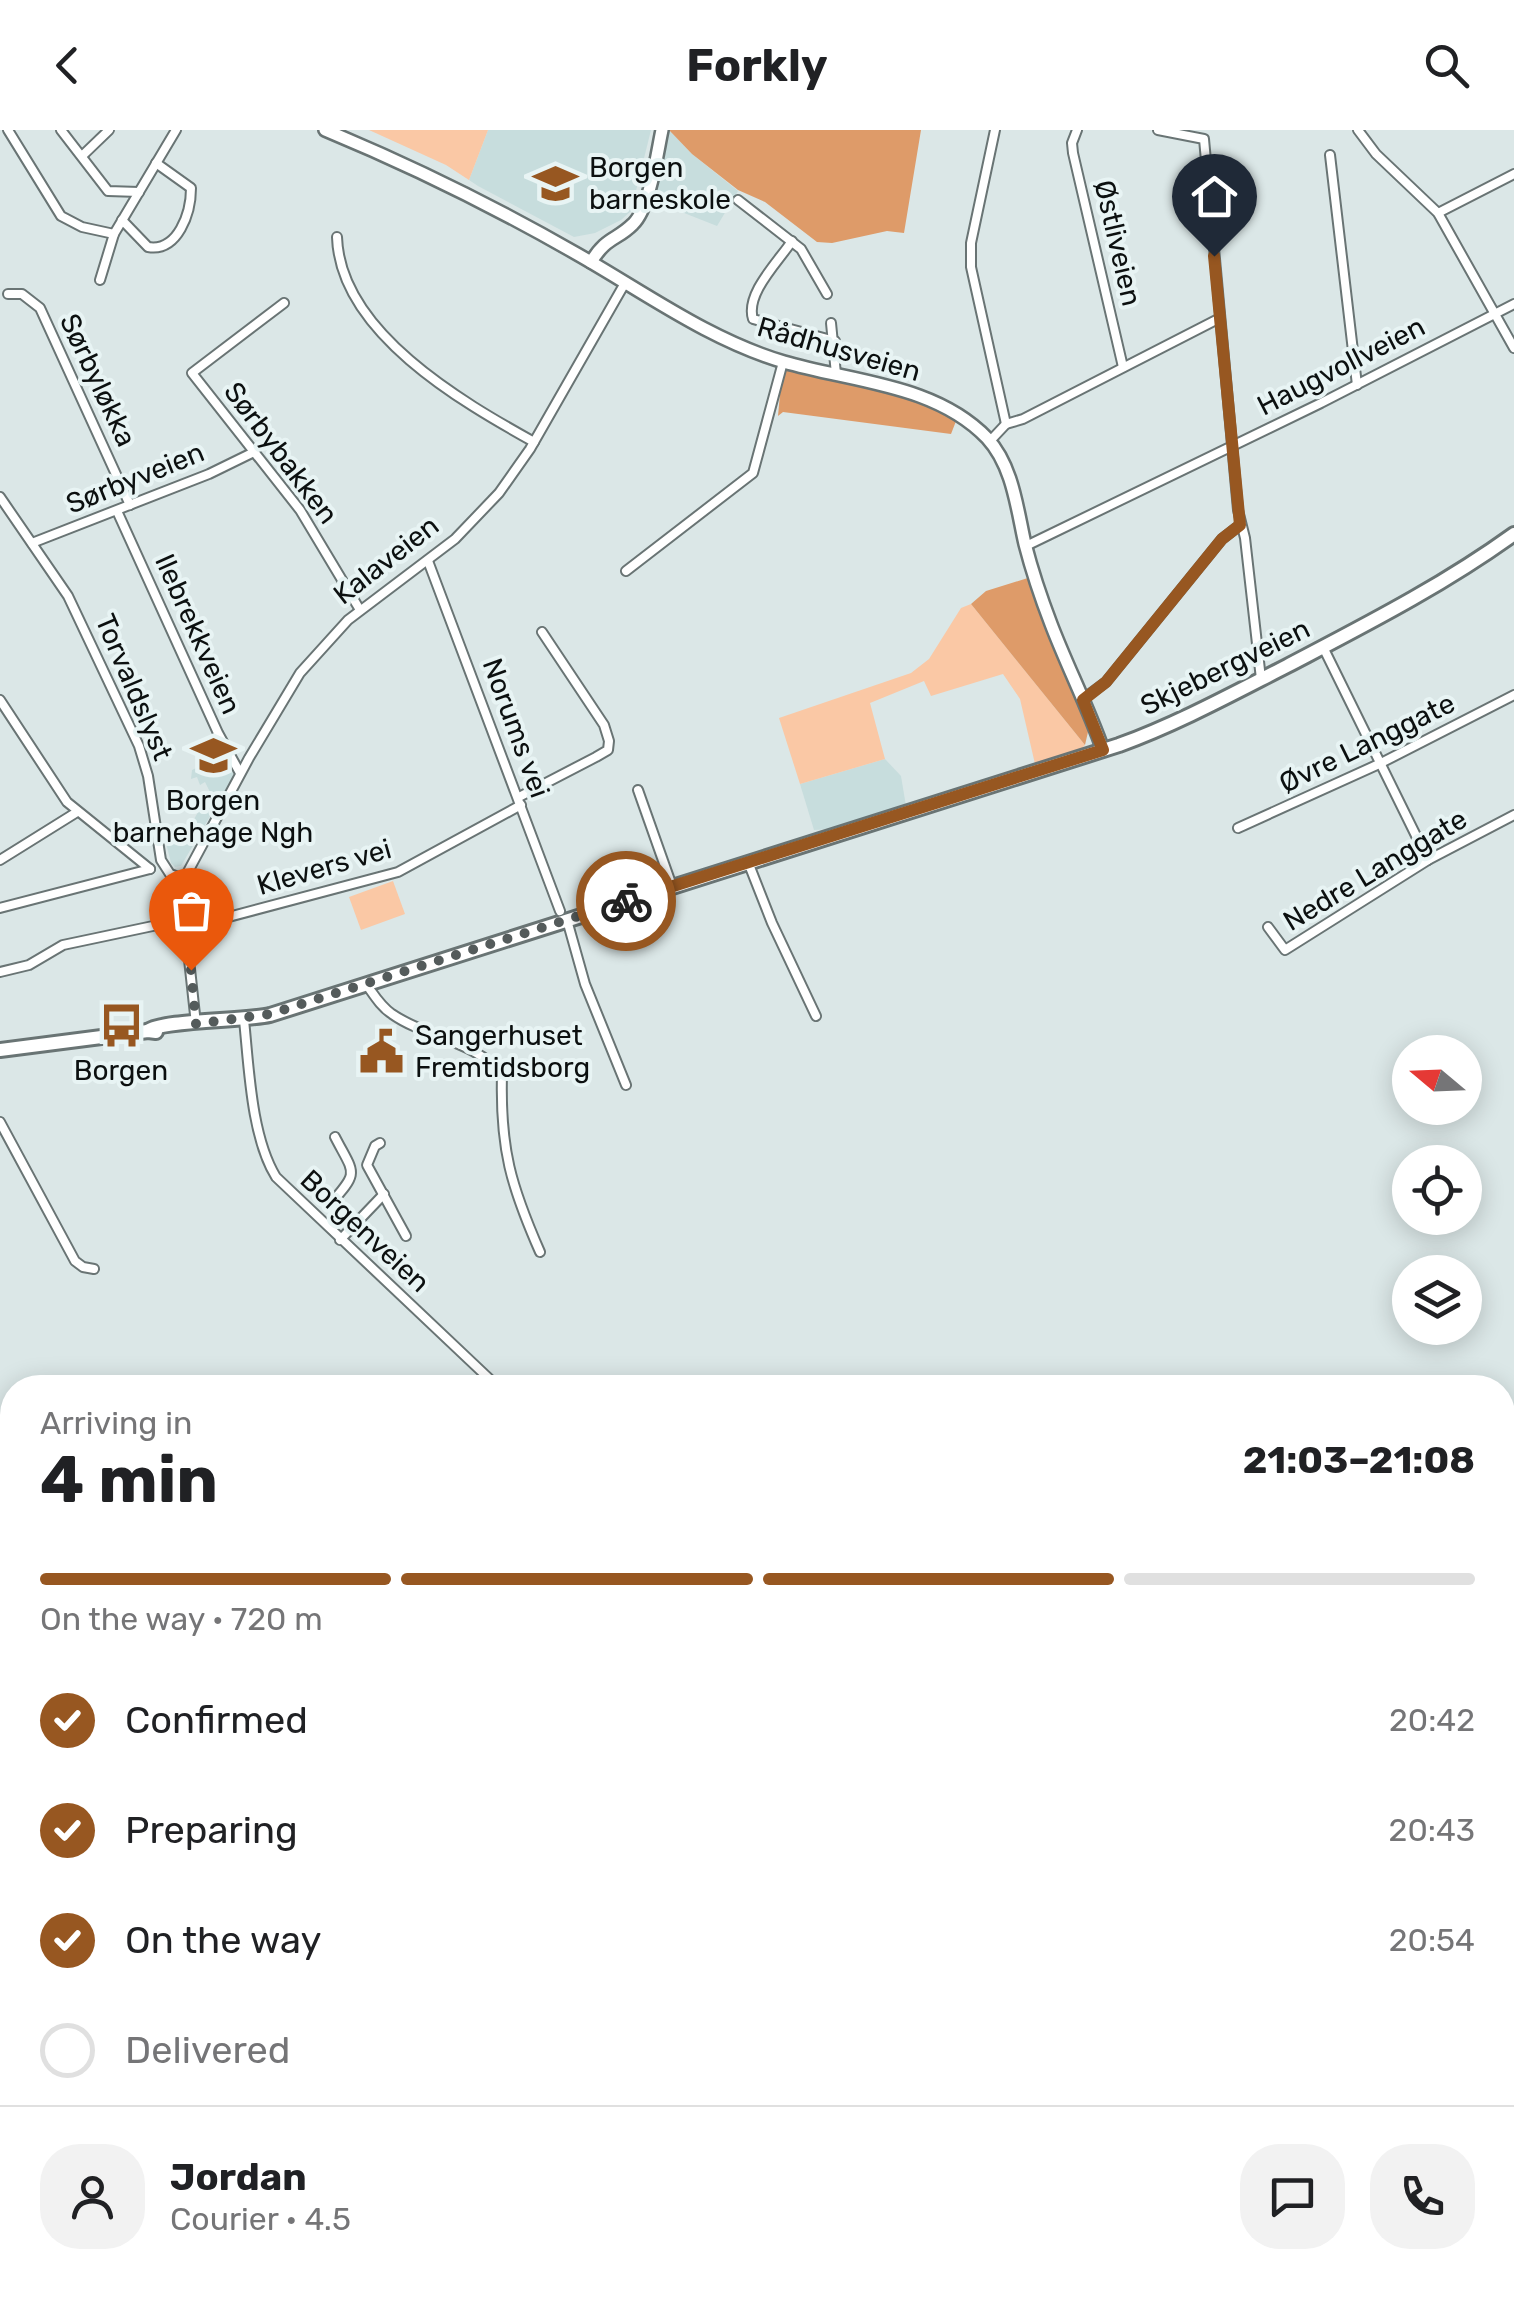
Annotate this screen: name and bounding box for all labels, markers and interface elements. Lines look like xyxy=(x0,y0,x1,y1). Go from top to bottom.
icon: back xyxy=(40,38,95,93)
icon: search xyxy=(1419,38,1474,93)
text: Forkly xyxy=(686,39,828,92)
place label: Borgen barneskole xyxy=(589,151,731,216)
pin xyxy=(1172,154,1257,257)
school or university icon: Borgen barneskole xyxy=(532,159,580,207)
icon: home xyxy=(1187,169,1242,224)
street label: Østliveien xyxy=(1088,177,1148,309)
street label: Sørbyløkka xyxy=(53,308,143,452)
street label: Rådhusveien xyxy=(754,310,924,388)
street label: Haugvollveien xyxy=(1252,310,1430,422)
street label: Sørbybakken xyxy=(217,376,345,530)
street label: Sørbyveien xyxy=(61,435,209,521)
street label: Kalaveien xyxy=(327,509,445,611)
street label: Ilebrekkveien xyxy=(148,549,248,719)
street label: Torvaldslyst xyxy=(88,609,180,765)
street label: Skjebergveien xyxy=(1135,612,1315,722)
street label: Norums vei xyxy=(476,654,556,802)
street label: Øvre Langgate xyxy=(1274,686,1460,800)
school or university icon: Borgen barnehage Ngh xyxy=(189,731,237,779)
place label: Borgen barnehage Ngh xyxy=(113,784,313,849)
street label: Nedre Langgate xyxy=(1277,802,1473,938)
street label: Klevers vei xyxy=(253,832,395,902)
courier xyxy=(576,851,676,951)
pin xyxy=(149,868,234,971)
icon: bike xyxy=(599,874,654,929)
icon: bag xyxy=(164,883,219,938)
bus stop icon: Borgen xyxy=(97,1001,145,1049)
place label: Sangerhuset Fremtidsborg xyxy=(415,1019,590,1084)
public building icon: Sangerhuset Fremtidsborg xyxy=(358,1027,406,1075)
north arrow xyxy=(1392,1035,1482,1125)
map controls xyxy=(1392,1035,1482,1345)
place label: Borgen xyxy=(74,1054,168,1087)
button: locate xyxy=(1392,1145,1482,1235)
street label: Borgenveien xyxy=(294,1163,436,1299)
button: layers xyxy=(1392,1255,1482,1345)
text: Arriving in xyxy=(40,1404,192,1442)
text: 21:03–21:08 xyxy=(1243,1437,1475,1483)
text: 4 min xyxy=(40,1441,218,1518)
text: On the way · 720 m xyxy=(40,1600,323,1638)
icon: check xyxy=(40,1693,95,1748)
text: Confirmed xyxy=(125,1697,308,1743)
text: 20:42 xyxy=(1389,1701,1475,1739)
icon: check xyxy=(40,1803,95,1858)
text: Preparing xyxy=(125,1807,298,1853)
text: 20:43 xyxy=(1389,1811,1475,1849)
icon: check xyxy=(40,1913,95,1968)
text: On the way xyxy=(125,1917,321,1963)
text: 20:54 xyxy=(1389,1921,1475,1959)
text: Delivered xyxy=(125,2027,290,2073)
button: person xyxy=(40,2144,145,2249)
button: chat xyxy=(1240,2144,1345,2249)
button: phone xyxy=(1370,2144,1475,2249)
text: Jordan xyxy=(170,2154,307,2200)
text: Courier · 4.5 xyxy=(170,2200,351,2238)

